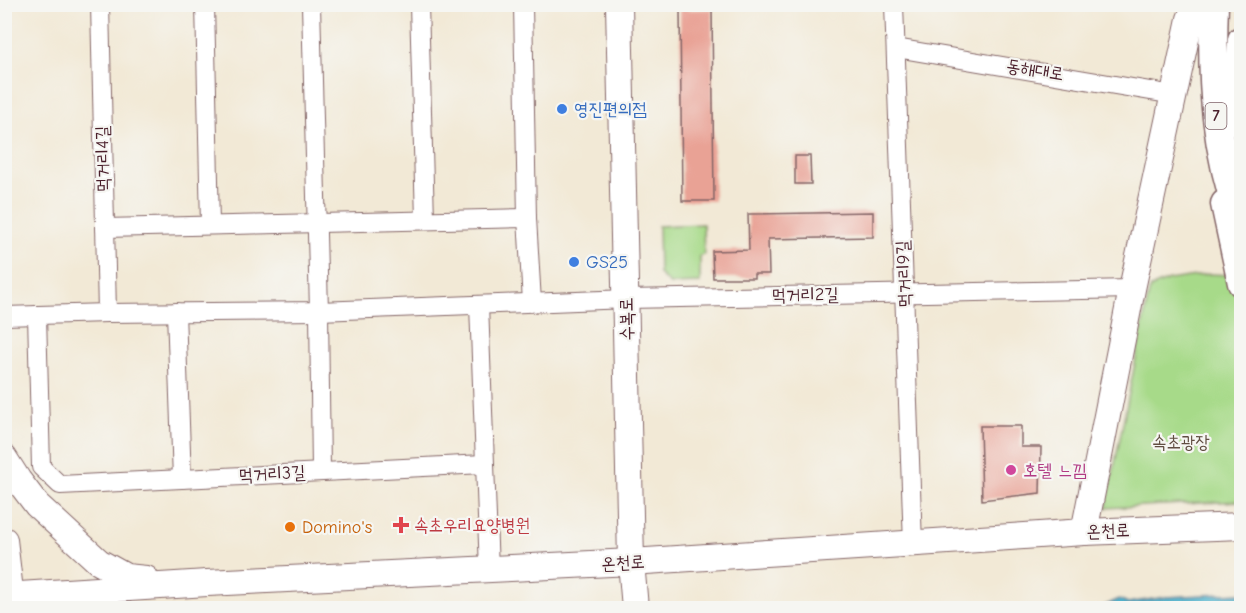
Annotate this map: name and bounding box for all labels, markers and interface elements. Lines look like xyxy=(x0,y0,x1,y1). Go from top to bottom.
street label: 동해대로 xyxy=(1005,55,1065,85)
place label: 영진편의점 xyxy=(574,99,647,120)
marker: 영진편의점 xyxy=(555,102,569,116)
road number: 7 xyxy=(1206,103,1226,129)
street label: 먹거리4길 xyxy=(92,125,114,193)
street label: 먹거리9길 xyxy=(892,239,916,308)
place label: GS25 xyxy=(586,252,628,273)
marker: GS25 xyxy=(567,255,581,269)
street label: 먹거리2길 xyxy=(771,284,839,306)
street label: 수복로 xyxy=(616,297,638,341)
park label: 속초광장 xyxy=(1152,432,1210,453)
place label: 호텔 느낌 xyxy=(1023,460,1087,481)
street label: 먹거리3길 xyxy=(238,462,307,486)
marker: 호텔 느낌 xyxy=(1004,463,1018,477)
place label: 속초우리요양병원 xyxy=(414,515,530,536)
marker: 속초우리요양병원 xyxy=(392,516,410,534)
place label: Domino's xyxy=(302,517,372,538)
marker: Domino's xyxy=(283,520,297,534)
street label: 온천로 xyxy=(1086,520,1130,542)
street label: 온천로 xyxy=(601,551,645,575)

